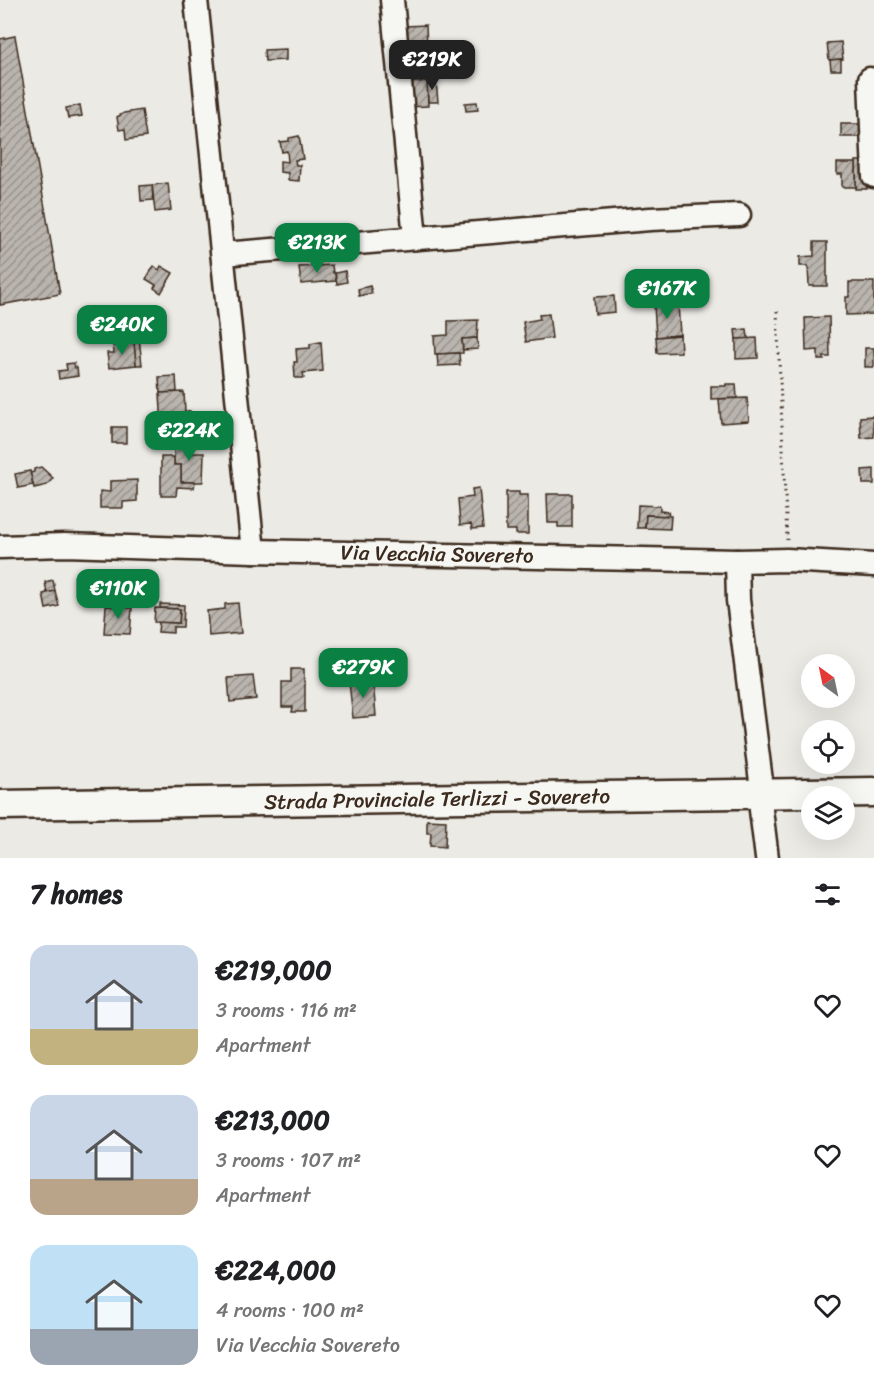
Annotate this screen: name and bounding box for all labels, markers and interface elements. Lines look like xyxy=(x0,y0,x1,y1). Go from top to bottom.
pin: €219K xyxy=(390,40,474,91)
text: €219K xyxy=(403,42,461,77)
pin: €213K xyxy=(275,223,359,274)
text: €213K xyxy=(289,225,345,260)
pin: €167K xyxy=(625,269,709,320)
text: €167K xyxy=(639,271,695,306)
pin: €240K xyxy=(80,305,164,356)
text: €240K xyxy=(91,307,153,342)
pin: €224K xyxy=(147,411,231,462)
text: €224K xyxy=(158,413,220,448)
street label: Via Vecchia Sovereto xyxy=(340,533,534,575)
pin: €110K xyxy=(76,569,160,620)
text: €110K xyxy=(90,571,146,606)
pin: €279K xyxy=(321,648,405,699)
text: €279K xyxy=(333,650,393,685)
north arrow xyxy=(801,654,855,708)
map controls xyxy=(801,654,855,840)
button: locate xyxy=(801,720,855,774)
street label: Strada Provinciale Terlizzi - Sovereto xyxy=(264,777,611,821)
button: layers xyxy=(801,786,855,840)
text: 7 homes xyxy=(30,871,122,917)
icon: filters xyxy=(811,878,844,911)
text: €219,000 xyxy=(216,947,332,993)
icon: home xyxy=(78,969,150,1041)
icon: heart xyxy=(811,989,844,1022)
text: 3 rooms · 116 m² xyxy=(216,993,357,1028)
text: Apartment xyxy=(216,1028,310,1063)
text: €213,000 xyxy=(216,1097,330,1143)
icon: home xyxy=(78,1119,150,1191)
icon: heart xyxy=(811,1139,844,1172)
text: 3 rooms · 107 m² xyxy=(216,1143,361,1178)
text: Apartment xyxy=(216,1178,310,1213)
text: €224,000 xyxy=(216,1247,336,1293)
icon: home xyxy=(78,1269,150,1341)
icon: heart xyxy=(811,1289,844,1322)
text: 4 rooms · 100 m² xyxy=(216,1293,364,1328)
text: Via Vecchia Sovereto xyxy=(216,1328,400,1363)

